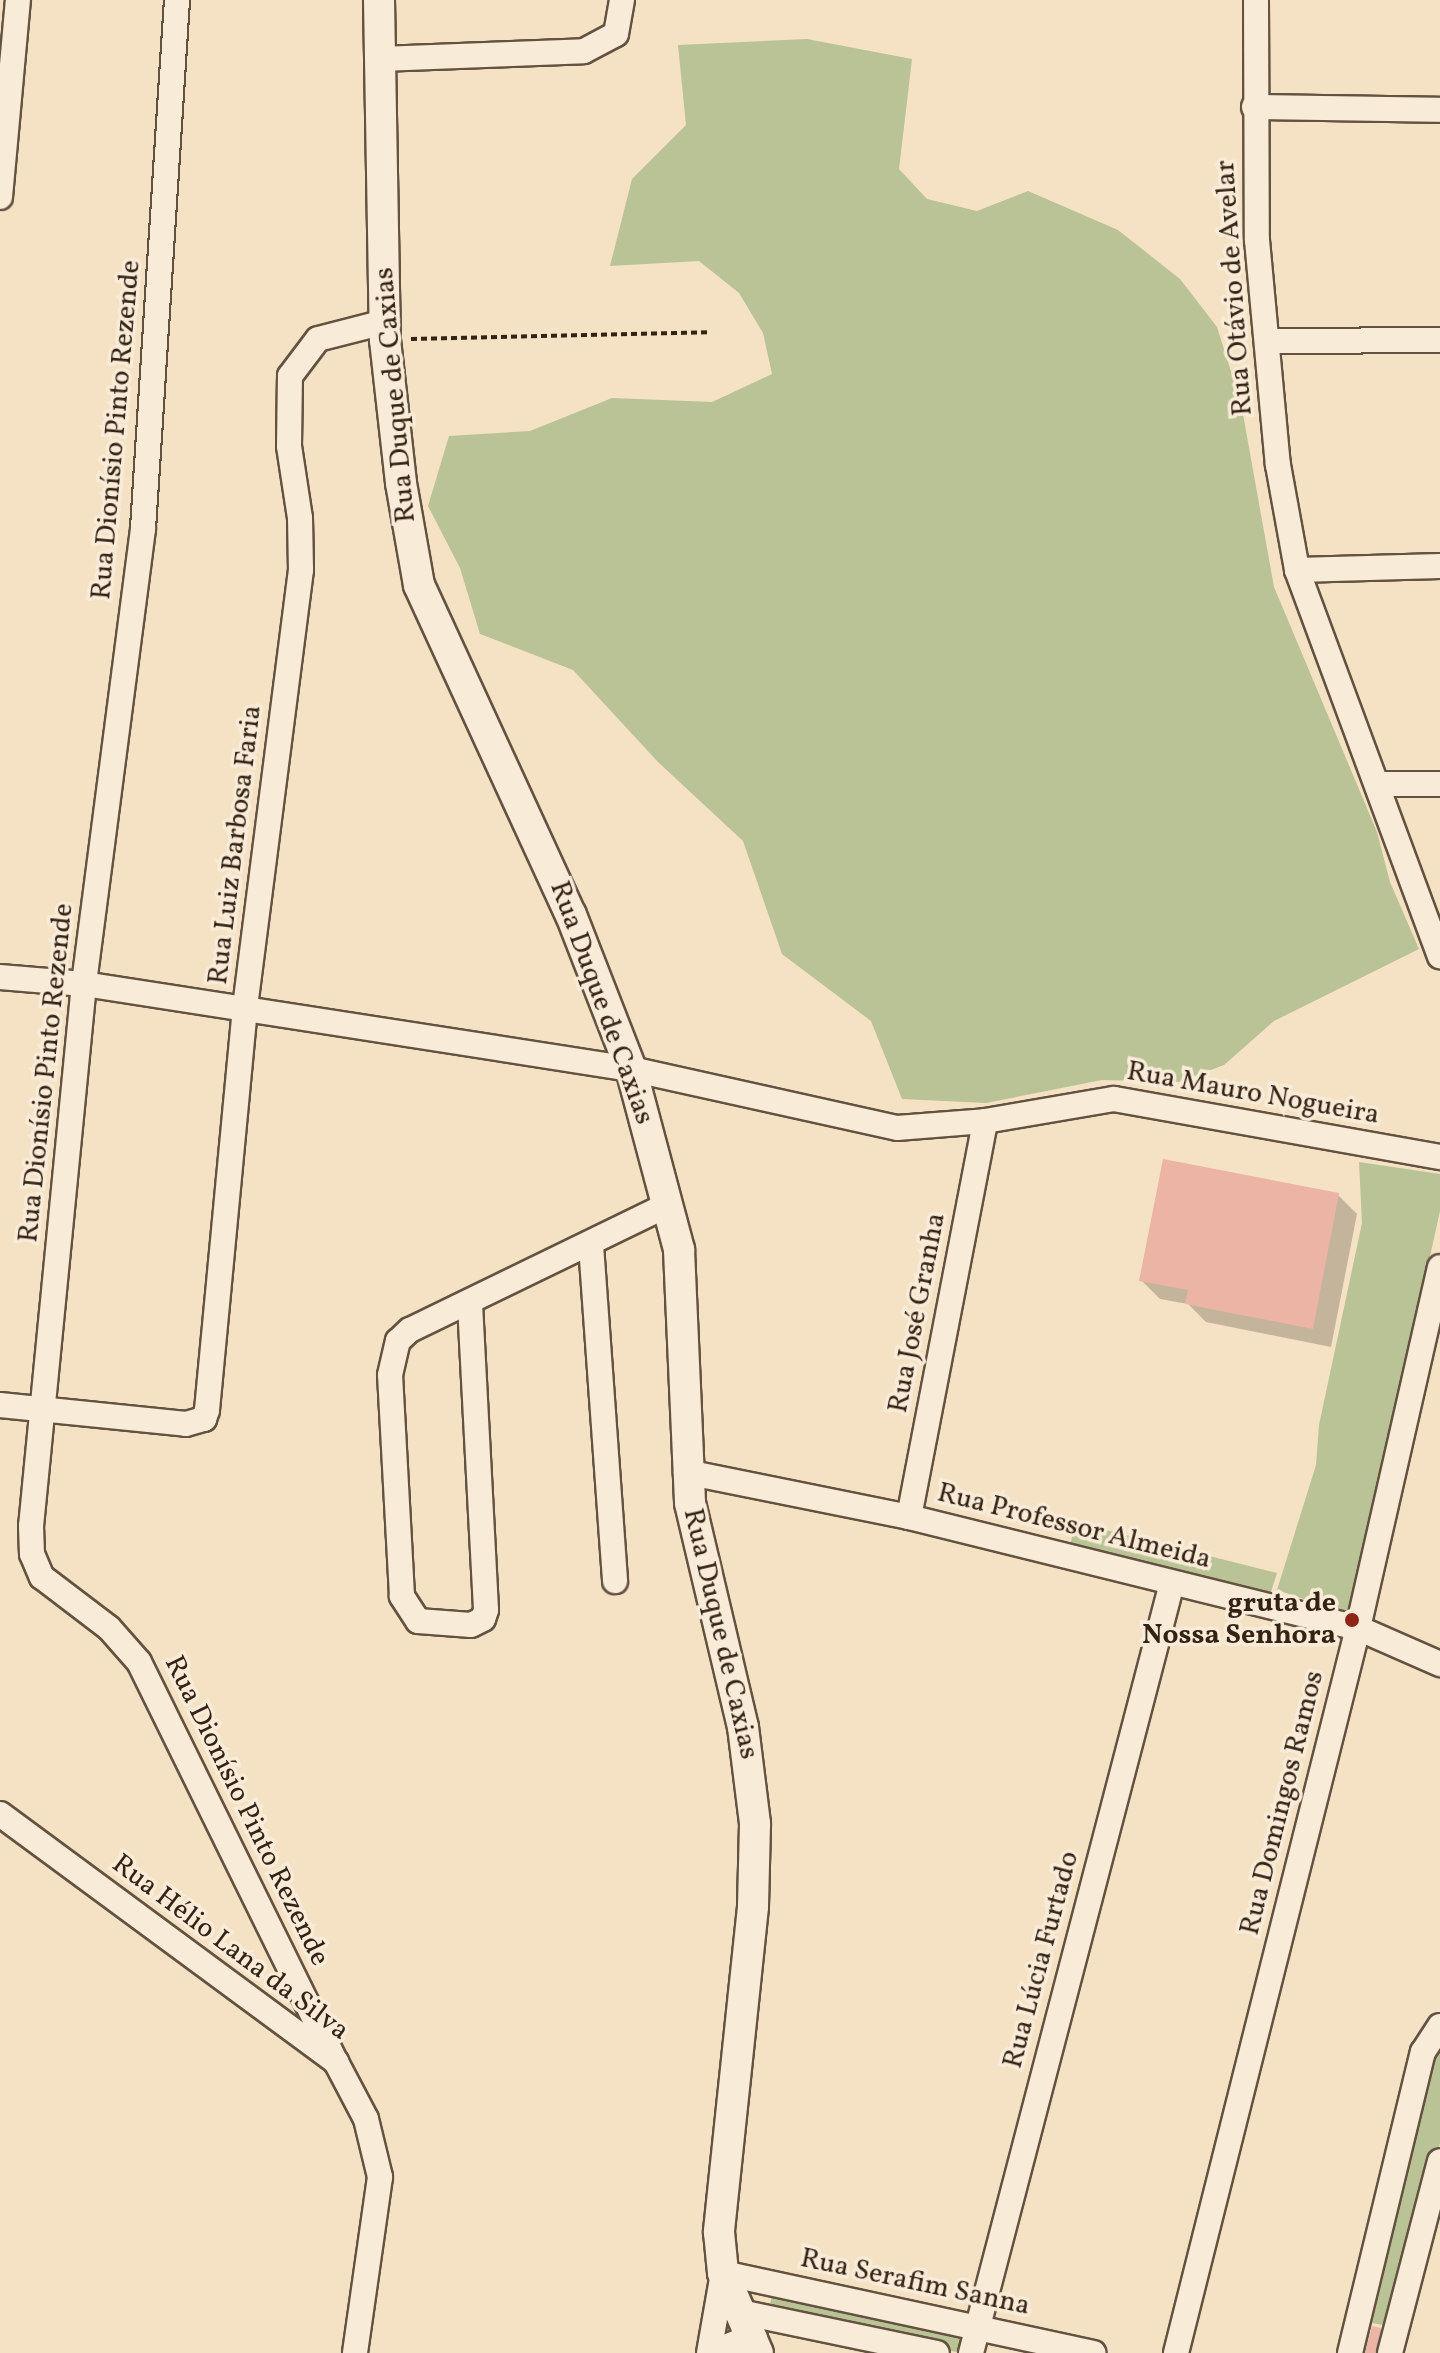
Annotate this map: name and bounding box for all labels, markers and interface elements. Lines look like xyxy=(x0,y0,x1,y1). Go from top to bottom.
street label: Rua Otávio de Avelar xyxy=(1209,159,1261,417)
street label: Rua Dionísio Pinto Rezende xyxy=(85,259,149,601)
street label: Rua Duque de Caxias xyxy=(368,266,424,524)
street label: Rua Luiz Barbosa Faria xyxy=(202,703,270,987)
street label: Rua Duque de Caxias xyxy=(541,877,661,1129)
street label: Rua Dionísio Pinto Rezende xyxy=(12,902,82,1244)
street label: Rua Mauro Nogueira xyxy=(1124,1055,1382,1133)
street label: Rua José Granha xyxy=(882,1210,954,1416)
street label: Rua Professor Almeida xyxy=(934,1477,1214,1577)
street label: Rua Duque de Caxias xyxy=(675,1505,765,1763)
place label: gruta de Nossa Senhora xyxy=(1142,1587,1336,1653)
marker: gruta de Nossa Senhora xyxy=(1343,1611,1361,1629)
street label: Rua Dionísio Pinto Rezende xyxy=(156,1651,336,1971)
street label: Rua Domingos Ramos xyxy=(1234,1667,1332,1939)
street label: Rua Hélio Lana da Silva xyxy=(105,1848,355,2048)
street label: Rua Lúcia Furtado xyxy=(997,1848,1087,2072)
street label: Rua Serafim Sanna xyxy=(797,2242,1033,2324)

